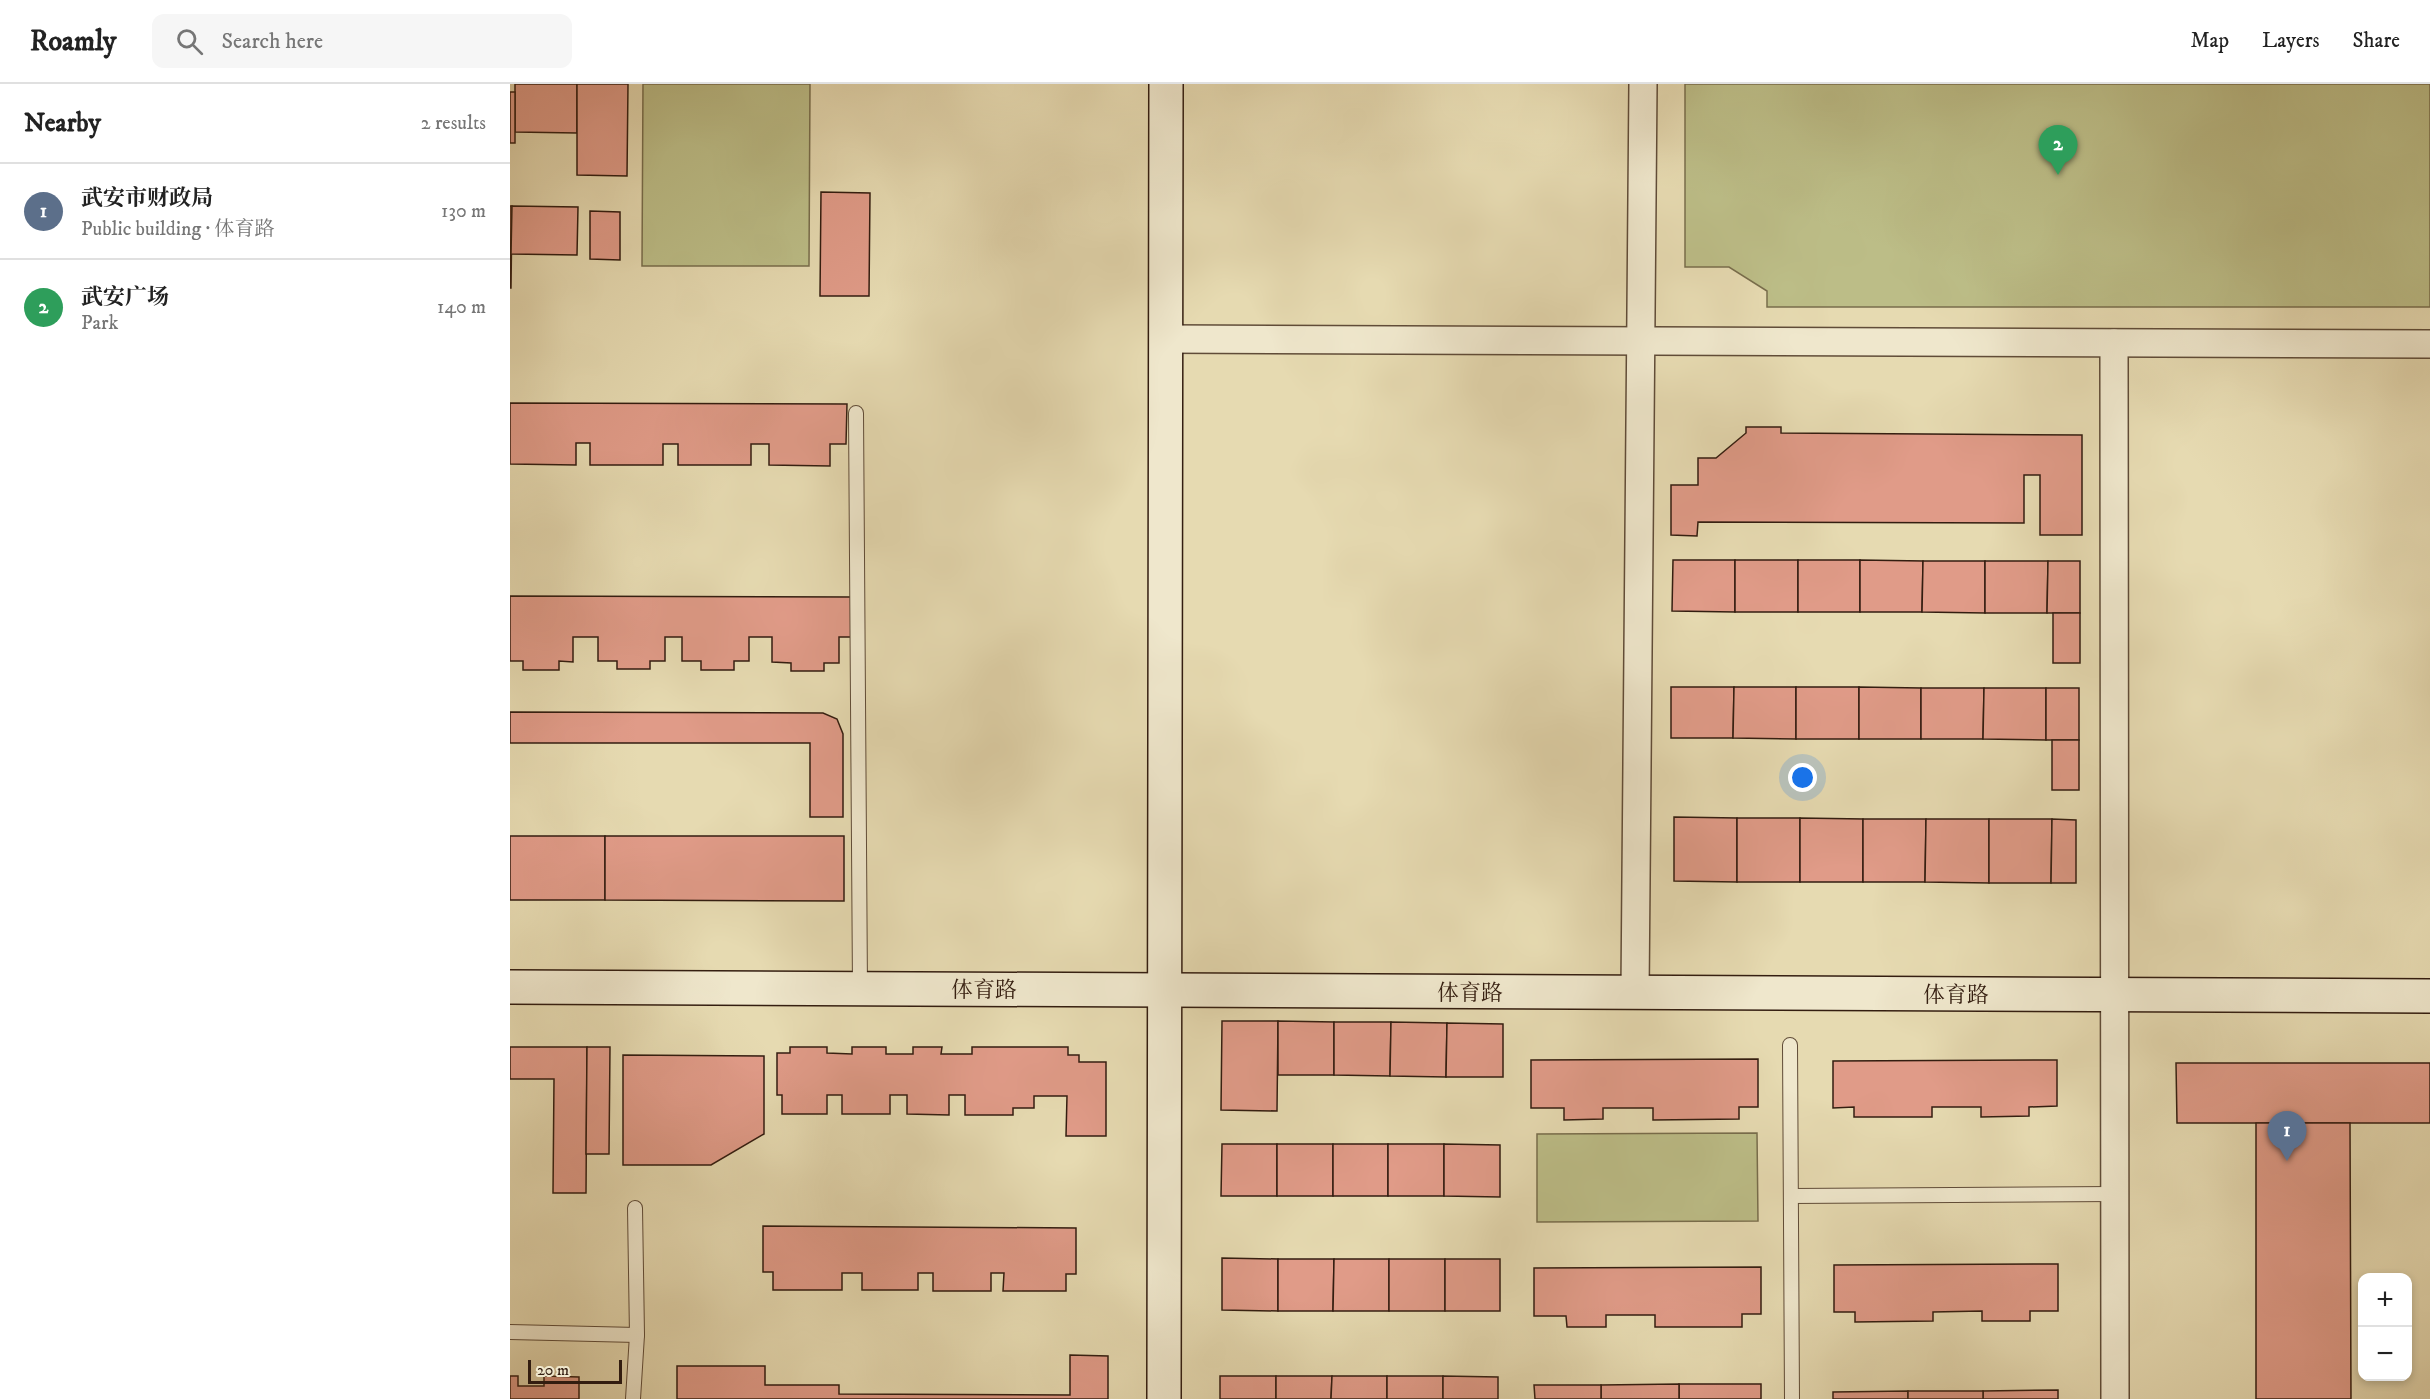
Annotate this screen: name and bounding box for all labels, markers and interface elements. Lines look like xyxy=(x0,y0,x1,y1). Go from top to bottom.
search box xyxy=(152,14,572,68)
text: Roamly xyxy=(30,24,116,59)
icon: search xyxy=(173,25,206,58)
text: Search here xyxy=(221,28,323,55)
text: Map xyxy=(2190,28,2229,54)
text: Layers xyxy=(2262,28,2320,54)
text: Share xyxy=(2353,28,2400,54)
text: Nearby xyxy=(24,107,101,140)
text: 2 results xyxy=(421,111,486,136)
pin: 2 xyxy=(2038,126,2078,175)
text: 武安市财政局 xyxy=(81,185,213,212)
text: 1 xyxy=(40,199,47,224)
text: 130 m xyxy=(441,199,486,224)
text: Public building · 体育路 xyxy=(81,217,275,242)
text: 武安广场 xyxy=(81,284,169,311)
text: 2 xyxy=(39,295,48,320)
text: 140 m xyxy=(437,295,486,320)
text: Park xyxy=(81,311,118,336)
your location xyxy=(1788,763,1817,792)
street label: 体育路 xyxy=(951,977,1017,1004)
street label: 体育路 xyxy=(1437,980,1503,1007)
street label: 体育路 xyxy=(1923,982,1989,1009)
pin: 1 xyxy=(2268,1112,2306,1161)
map controls xyxy=(2358,1273,2412,1381)
button: + xyxy=(2358,1273,2412,1327)
button: − xyxy=(2358,1327,2412,1381)
scale bar xyxy=(528,1357,622,1384)
text: 20 m xyxy=(537,1360,569,1380)

